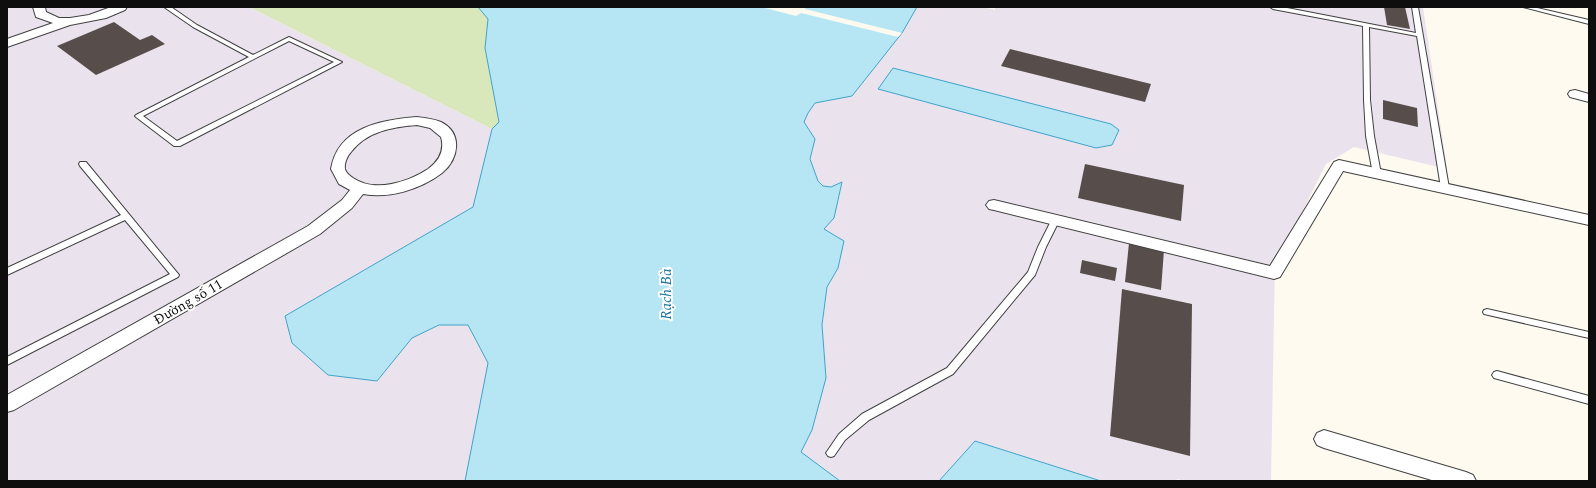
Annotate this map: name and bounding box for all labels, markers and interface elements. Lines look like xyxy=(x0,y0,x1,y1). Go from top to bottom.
water label: Rạch Bà xyxy=(655,268,678,320)
street label: Đường số 11 xyxy=(150,274,226,330)

